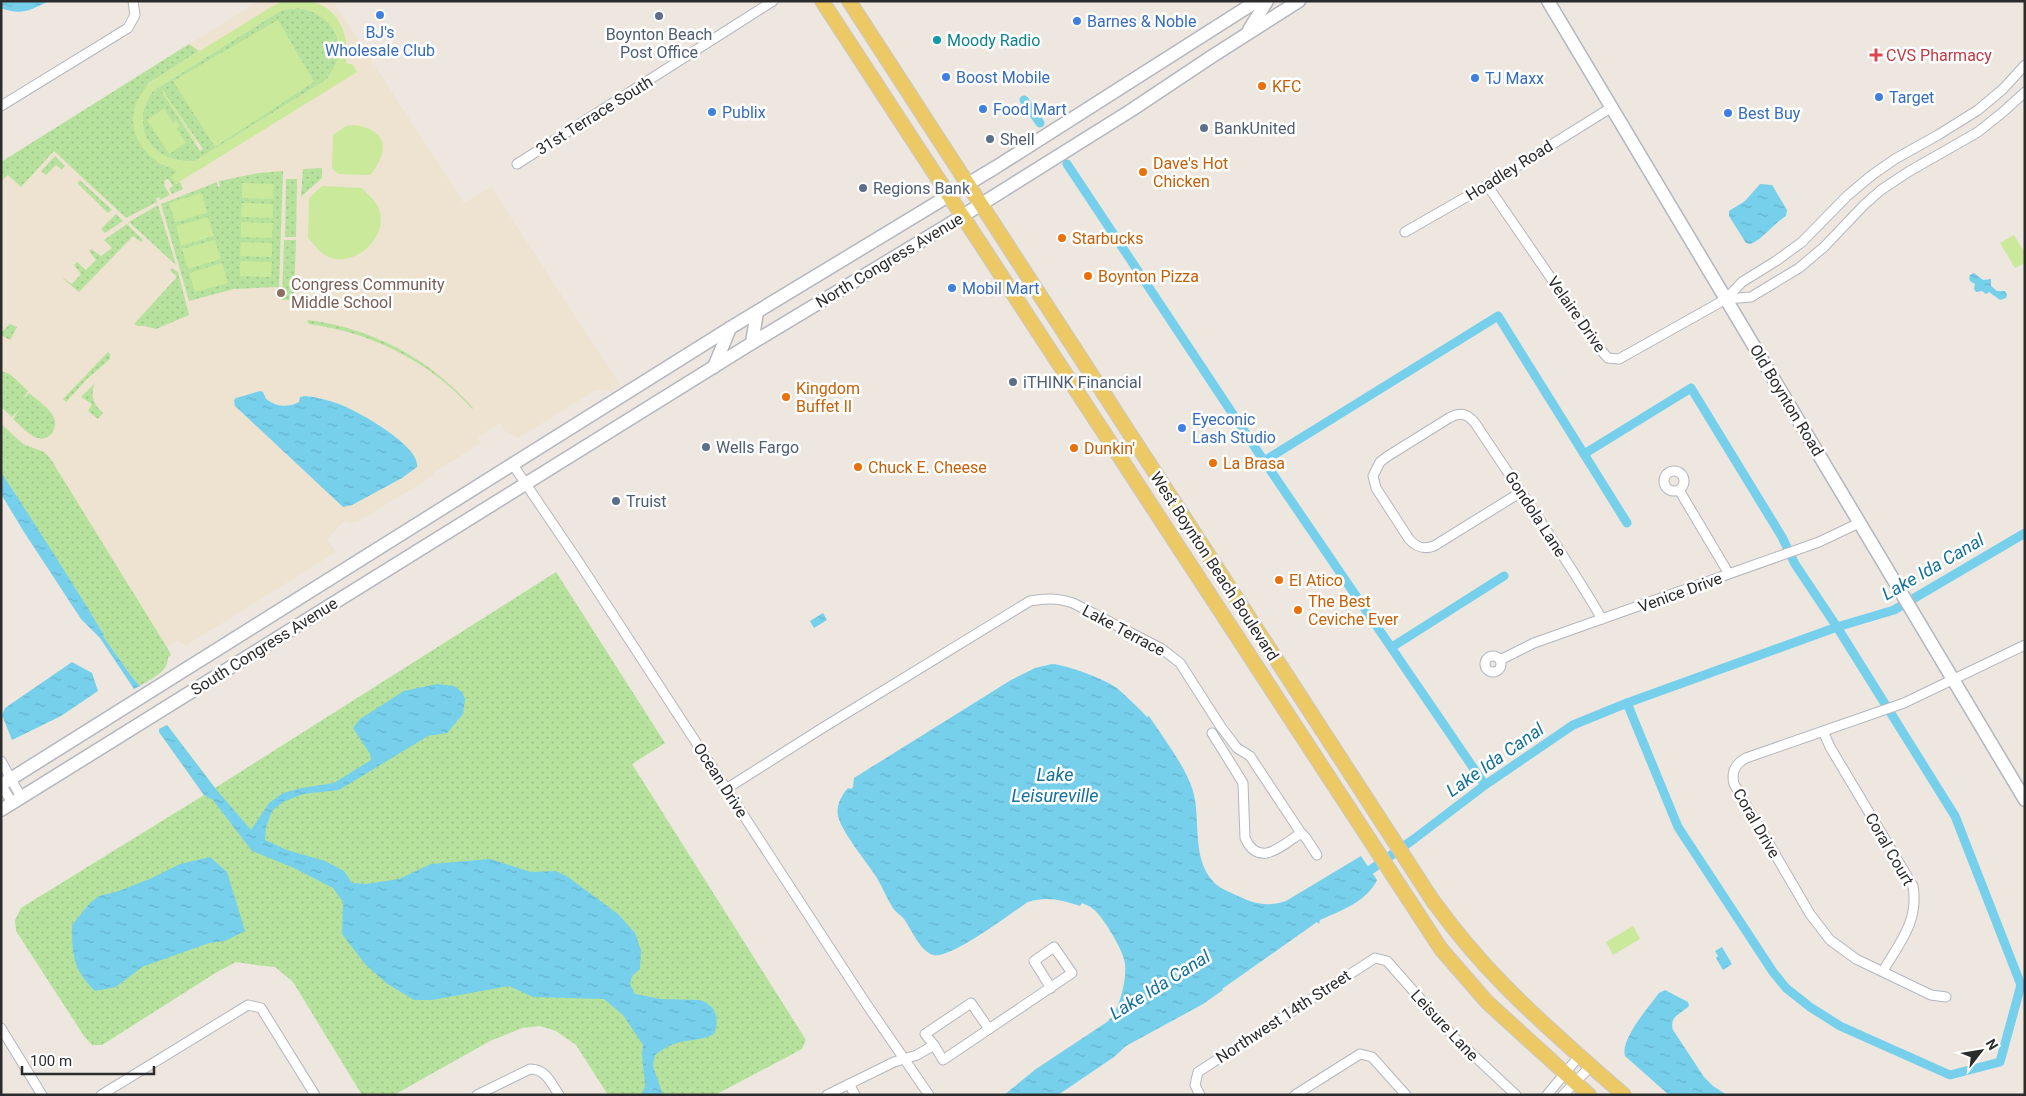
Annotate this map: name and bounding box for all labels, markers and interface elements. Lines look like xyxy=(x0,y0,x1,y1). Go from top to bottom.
marker: BJ's Wholesale Club xyxy=(374,9,386,21)
marker: Boynton Beach Post Office xyxy=(653,10,665,22)
place label: Barnes & Noble xyxy=(1087,12,1196,31)
marker: Barnes & Noble xyxy=(1071,15,1083,27)
place label: BJ's Wholesale Club xyxy=(325,23,435,60)
place label: Boynton Beach Post Office xyxy=(606,25,712,62)
place label: Moody Radio xyxy=(947,31,1040,50)
marker: Moody Radio xyxy=(931,34,943,46)
place label: CVS Pharmacy xyxy=(1886,46,1992,65)
marker: CVS Pharmacy xyxy=(1870,49,1882,61)
place label: Boost Mobile xyxy=(956,68,1050,87)
place label: TJ Maxx xyxy=(1485,69,1544,88)
marker: Boost Mobile xyxy=(940,71,952,83)
street label: 31st Terrace South xyxy=(532,72,656,159)
marker: TJ Maxx xyxy=(1469,72,1481,84)
place label: KFC xyxy=(1272,77,1301,96)
marker: KFC xyxy=(1256,80,1268,92)
place label: Target xyxy=(1889,88,1934,107)
marker: Target xyxy=(1873,91,1885,103)
place label: Food Mart xyxy=(993,100,1067,119)
place label: Publix xyxy=(722,103,766,122)
marker: Food Mart xyxy=(977,103,989,115)
place label: Best Buy xyxy=(1738,104,1801,123)
marker: Publix xyxy=(706,106,718,118)
marker: Best Buy xyxy=(1722,107,1734,119)
place label: BankUnited xyxy=(1214,119,1295,138)
marker: BankUnited xyxy=(1198,122,1210,134)
place label: Shell xyxy=(1000,130,1035,149)
marker: Shell xyxy=(984,133,996,145)
street label: Hoadley Road xyxy=(1462,136,1556,205)
place label: Dave's Hot Chicken xyxy=(1153,154,1228,191)
marker: Dave's Hot Chicken xyxy=(1137,166,1149,178)
place label: Regions Bank xyxy=(873,179,971,198)
marker: Regions Bank xyxy=(857,182,869,194)
street label: North Congress Avenue xyxy=(812,209,966,312)
place label: Starbucks xyxy=(1072,229,1143,248)
marker: Starbucks xyxy=(1056,232,1068,244)
place label: Boynton Pizza xyxy=(1098,267,1199,286)
marker: Boynton Pizza xyxy=(1082,270,1094,282)
street label: Velaire Drive xyxy=(1543,273,1610,356)
place label: Congress Community Middle School xyxy=(291,275,445,312)
place label: Mobil Mart xyxy=(962,279,1040,298)
marker: Mobil Mart xyxy=(946,282,958,294)
marker: Congress Community Middle School xyxy=(275,287,287,299)
street label: Old Boynton Road xyxy=(1746,341,1827,460)
place label: iTHINK Financial xyxy=(1023,373,1142,392)
marker: iTHINK Financial xyxy=(1007,376,1019,388)
place label: Kingdom Buffet II xyxy=(796,379,860,416)
marker: Kingdom Buffet II xyxy=(780,391,792,403)
place label: Eyeconic Lash Studio xyxy=(1192,410,1276,447)
marker: Eyeconic Lash Studio xyxy=(1176,422,1188,434)
place label: Wells Fargo xyxy=(716,438,799,457)
place label: Dunkin' xyxy=(1084,439,1135,458)
marker: Wells Fargo xyxy=(700,441,712,453)
marker: Dunkin' xyxy=(1068,442,1080,454)
place label: La Brasa xyxy=(1223,454,1285,473)
marker: La Brasa xyxy=(1207,457,1219,469)
place label: Chuck E. Cheese xyxy=(868,458,987,477)
marker: Chuck E. Cheese xyxy=(852,461,864,473)
street label: West Boynton Beach Boulevard xyxy=(1146,468,1283,664)
street label: Gondola Lane xyxy=(1501,468,1570,561)
place label: Truist xyxy=(626,492,667,511)
marker: Truist xyxy=(610,495,622,507)
water label: Lake Ida Canal xyxy=(1878,529,1988,604)
street label: Venice Drive xyxy=(1636,569,1725,616)
place label: El Atico xyxy=(1289,571,1343,590)
marker: El Atico xyxy=(1273,574,1285,586)
place label: The Best Ceviche Ever xyxy=(1308,592,1399,629)
street label: South Congress Avenue xyxy=(187,593,341,699)
street label: Lake Terrace xyxy=(1079,601,1168,660)
marker: The Best Ceviche Ever xyxy=(1292,604,1304,616)
water label: Lake Ida Canal xyxy=(1442,718,1548,801)
street label: Ocean Drive xyxy=(689,739,752,821)
water label: Lake Leisureville xyxy=(1012,764,1098,806)
street label: Coral Drive xyxy=(1729,785,1784,861)
street label: Coral Court xyxy=(1861,810,1918,889)
water label: Lake Ida Canal xyxy=(1106,945,1214,1024)
street label: Northwest 14th Street xyxy=(1212,966,1354,1067)
street label: Leisure Lane xyxy=(1407,986,1482,1065)
north arrow xyxy=(1956,1026,2006,1076)
text: N xyxy=(1983,1036,2002,1053)
scale bar xyxy=(22,1044,155,1076)
text: 100 m xyxy=(30,1052,72,1070)

